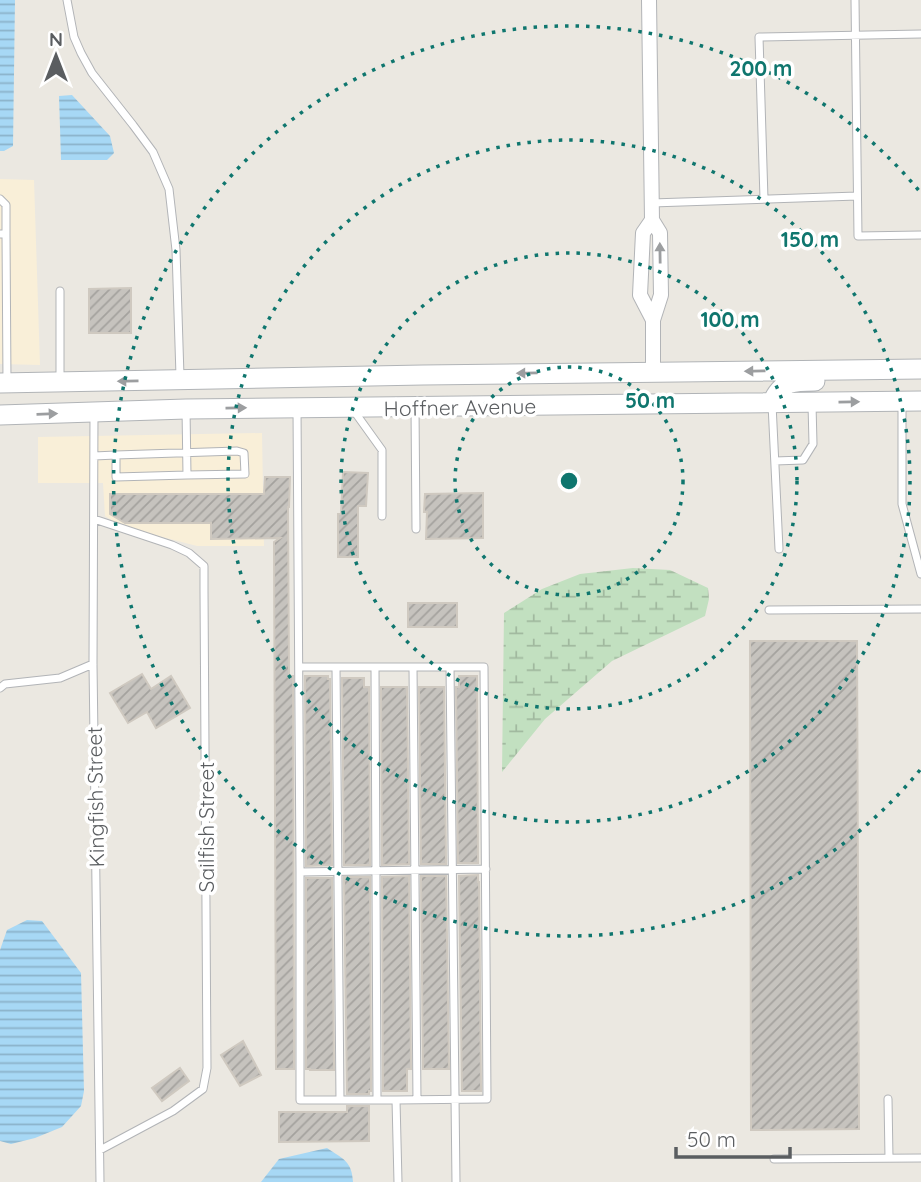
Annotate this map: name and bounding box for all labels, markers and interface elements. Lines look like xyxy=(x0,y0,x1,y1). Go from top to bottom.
north arrow xyxy=(21,21,91,91)
text: N xyxy=(49,27,63,51)
text: 200 m xyxy=(730,55,792,81)
text: 150 m xyxy=(781,226,839,252)
one-way arrow xyxy=(654,241,666,263)
text: 100 m xyxy=(700,306,760,332)
one-way arrow xyxy=(744,365,766,377)
one-way arrow xyxy=(516,368,538,379)
one-way arrow xyxy=(117,376,139,387)
text: 50 m xyxy=(625,387,675,413)
street label: Hoffner Avenue xyxy=(383,393,537,421)
one-way arrow xyxy=(839,397,861,408)
one-way arrow xyxy=(225,402,247,414)
one-way arrow xyxy=(36,408,58,419)
centre of rings xyxy=(557,469,581,493)
street label: Kingfish Street xyxy=(81,726,109,868)
street label: Sailfish Street xyxy=(193,762,219,892)
scale bar xyxy=(676,1116,790,1160)
text: 50 m xyxy=(687,1126,736,1152)

